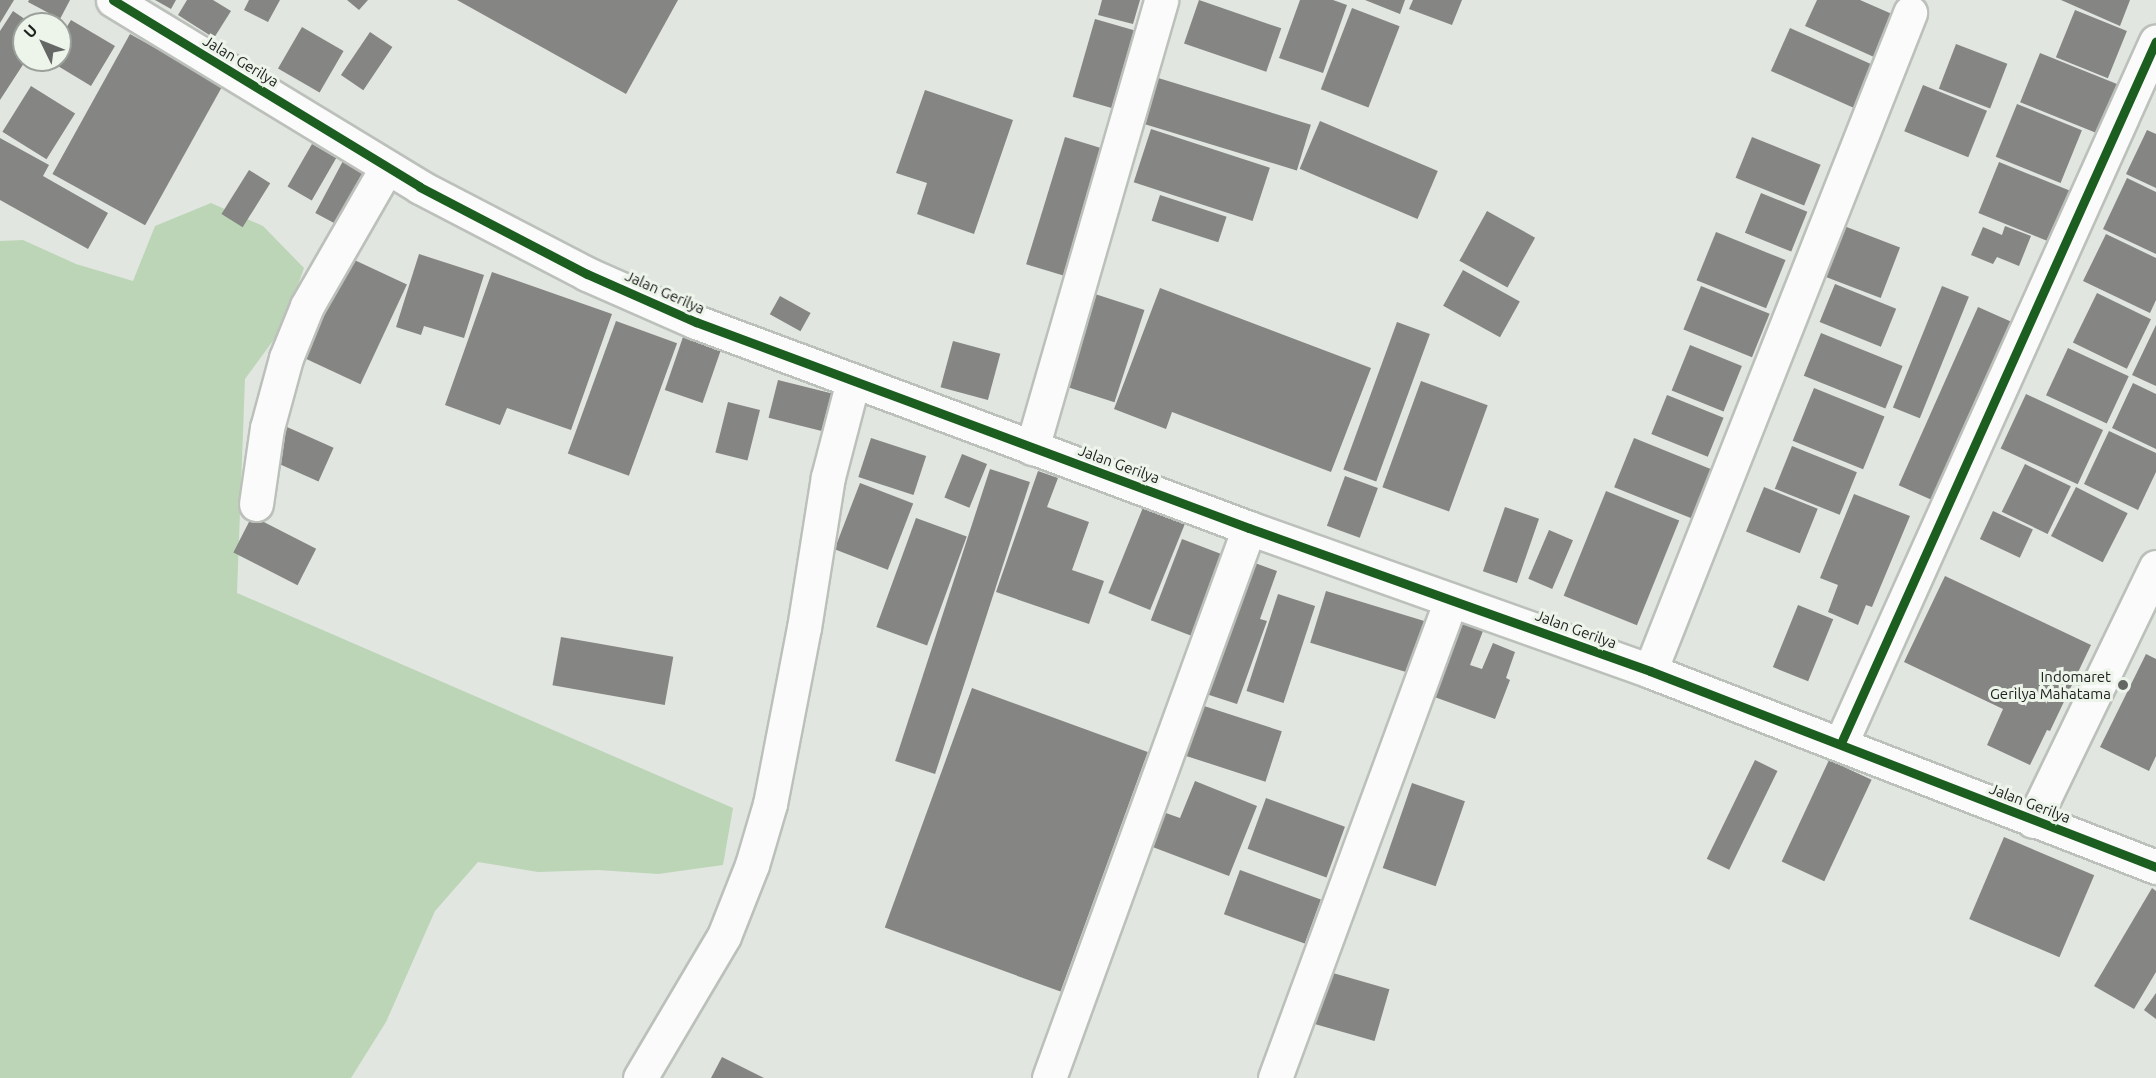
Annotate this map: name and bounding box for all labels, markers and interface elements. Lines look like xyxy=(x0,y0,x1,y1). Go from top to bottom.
north arrow xyxy=(12,12,72,72)
text: U xyxy=(20,21,41,41)
street label: Jalan Gerilya xyxy=(200,31,282,91)
street label: Jalan Gerilya xyxy=(622,266,708,318)
street label: Jalan Gerilya xyxy=(1076,441,1162,487)
street label: Jalan Gerilya xyxy=(1533,606,1619,652)
place label: Indomaret Gerilya Mahatama xyxy=(1990,667,2111,702)
marker: Indomaret Gerilya Mahatama xyxy=(2116,678,2130,692)
street label: Jalan Gerilya xyxy=(1987,779,2073,827)

